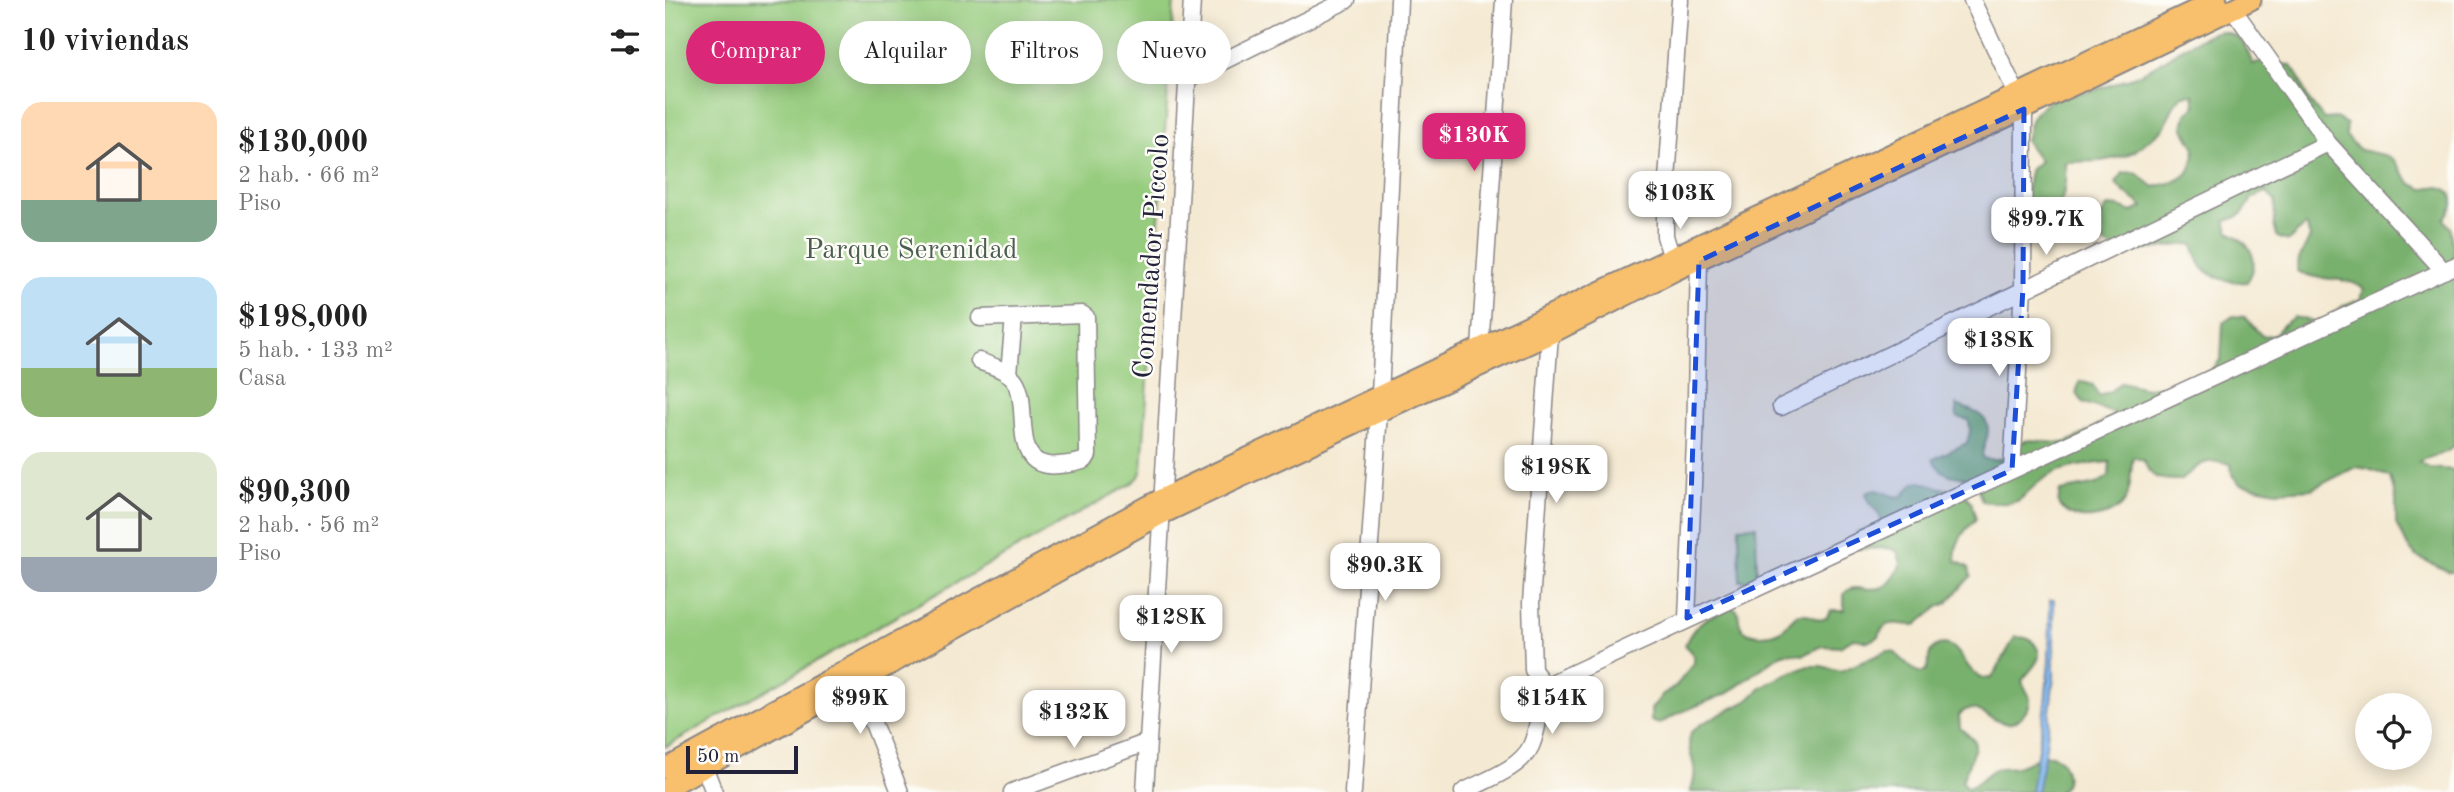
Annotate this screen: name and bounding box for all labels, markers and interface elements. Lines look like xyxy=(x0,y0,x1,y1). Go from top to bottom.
chip: Comprar xyxy=(686,21,825,84)
chip: Alquilar xyxy=(839,21,971,84)
chip: Filtros xyxy=(985,21,1103,84)
chip: Nuevo xyxy=(1117,21,1231,84)
icon: filters xyxy=(606,23,644,61)
text: 10 viviendas xyxy=(21,27,189,57)
pin: $130K xyxy=(1425,114,1523,173)
text: $130K xyxy=(1438,124,1510,147)
text: $130,000 xyxy=(238,128,368,158)
icon: home xyxy=(77,130,161,214)
street label: Comendador Piccolo xyxy=(1130,133,1176,380)
text: 2 hab. · 66 m² xyxy=(238,164,379,187)
pin: $103K xyxy=(1631,172,1729,231)
text: $103K xyxy=(1644,182,1716,205)
text: Piso xyxy=(238,192,281,215)
pin: $99.7K xyxy=(1989,198,2103,257)
text: $99.7K xyxy=(2007,208,2085,231)
park label: Parque Serenidad xyxy=(804,237,1018,265)
text: $198,000 xyxy=(238,303,368,333)
icon: home xyxy=(77,305,161,389)
pin: $138K xyxy=(1950,318,2048,378)
text: $138K xyxy=(1963,329,2035,352)
text: 5 hab. · 133 m² xyxy=(238,339,393,362)
text: Casa xyxy=(238,367,286,390)
pin: $198K xyxy=(1507,446,1605,505)
text: $198K xyxy=(1520,456,1592,479)
text: $90,300 xyxy=(238,478,351,508)
icon: home xyxy=(77,480,161,564)
text: 2 hab. · 56 m² xyxy=(238,514,379,537)
text: Piso xyxy=(238,542,281,565)
pin: $90.3K xyxy=(1328,544,1442,603)
text: $90.3K xyxy=(1346,554,1424,577)
pin: $128K xyxy=(1122,596,1220,655)
text: $128K xyxy=(1135,606,1207,629)
pin: $99K xyxy=(819,676,901,736)
pin: $154K xyxy=(1503,676,1601,736)
text: $99K xyxy=(831,687,889,710)
text: $154K xyxy=(1516,687,1588,710)
pin: $132K xyxy=(1025,690,1123,750)
map controls xyxy=(2355,693,2432,770)
button: locate xyxy=(2355,693,2432,770)
text: $132K xyxy=(1038,701,1110,724)
scale bar xyxy=(686,743,798,775)
text: 50 m xyxy=(697,748,739,767)

